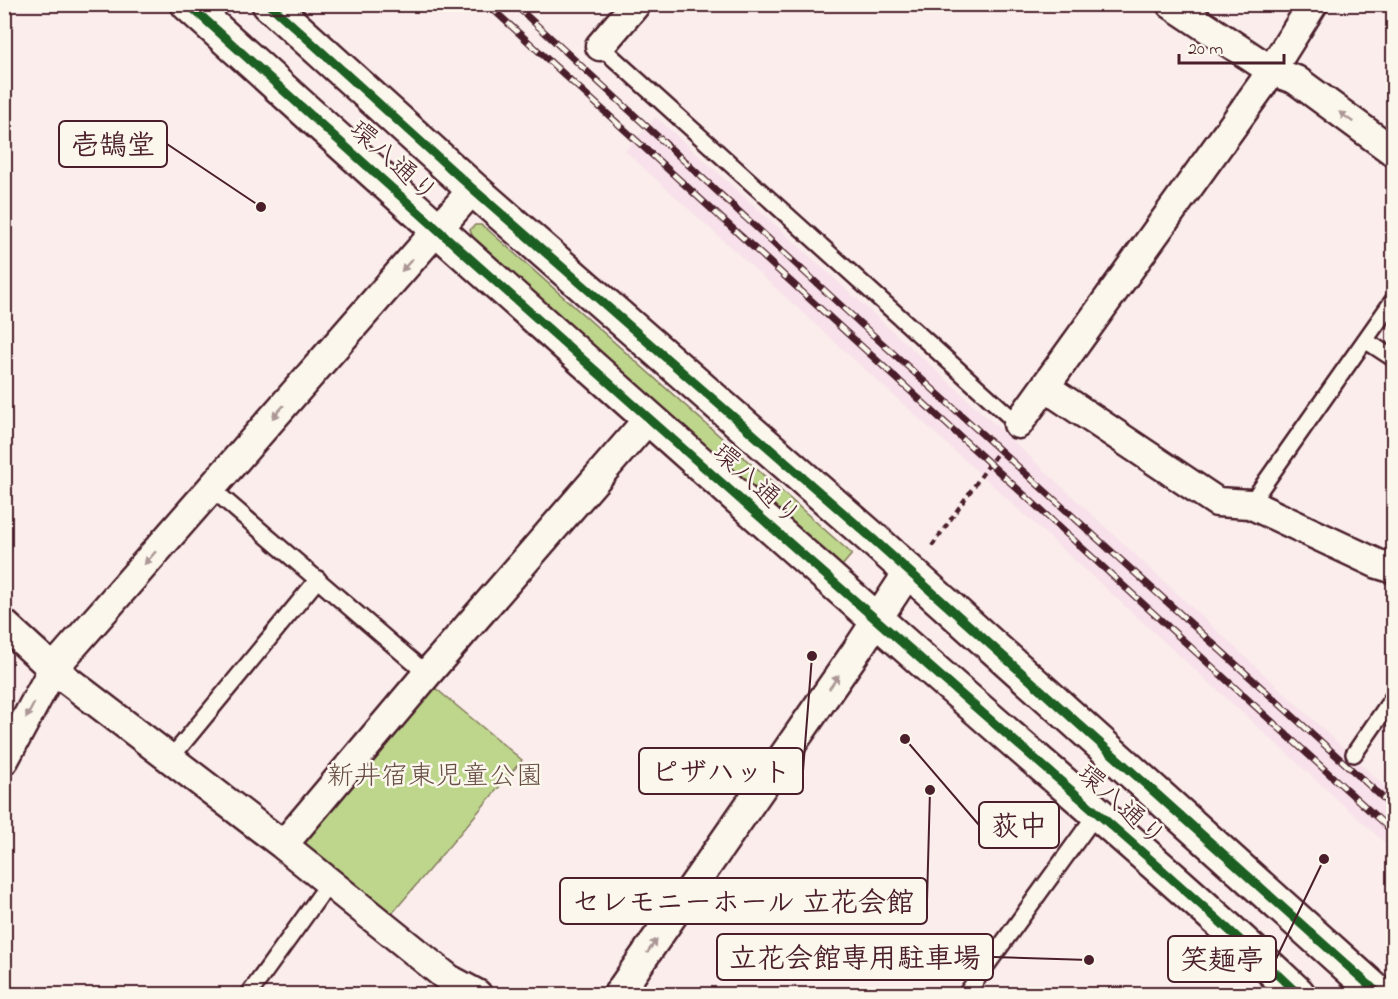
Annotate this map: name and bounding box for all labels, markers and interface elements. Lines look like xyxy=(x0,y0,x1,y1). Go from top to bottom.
scale bar xyxy=(1179,27,1284,65)
text: 20 m xyxy=(1188,37,1223,63)
one-way arrow xyxy=(1339,111,1355,123)
street label: 環八通り xyxy=(339,112,446,213)
callout: 壱鵠堂 xyxy=(59,121,167,167)
text: 壱鵠堂 xyxy=(71,127,155,168)
one-way arrow xyxy=(400,257,413,273)
one-way arrow xyxy=(272,404,285,419)
street label: 環八通り xyxy=(702,435,809,536)
one-way arrow xyxy=(143,550,156,566)
one-way arrow xyxy=(828,675,840,691)
one-way arrow xyxy=(25,703,35,720)
callout: ピザハット xyxy=(639,748,803,794)
text: ピザハット xyxy=(651,754,791,795)
street label: 環八通り xyxy=(1067,756,1174,857)
park label: 新井宿東児童公園 xyxy=(327,758,543,797)
callout: 荻中 xyxy=(979,802,1059,848)
text: 荻中 xyxy=(991,808,1047,849)
callout: セレモニーホール 立花会館 xyxy=(560,878,927,924)
text: セレモニーホール 立花会館 xyxy=(572,884,914,925)
callout: 立花会館専用駐車場 xyxy=(717,934,993,980)
callout: 笑麺亭 xyxy=(1168,936,1276,982)
one-way arrow xyxy=(646,939,658,955)
text: 立花会館専用駐車場 xyxy=(729,940,981,981)
text: 笑麺亭 xyxy=(1180,942,1264,983)

